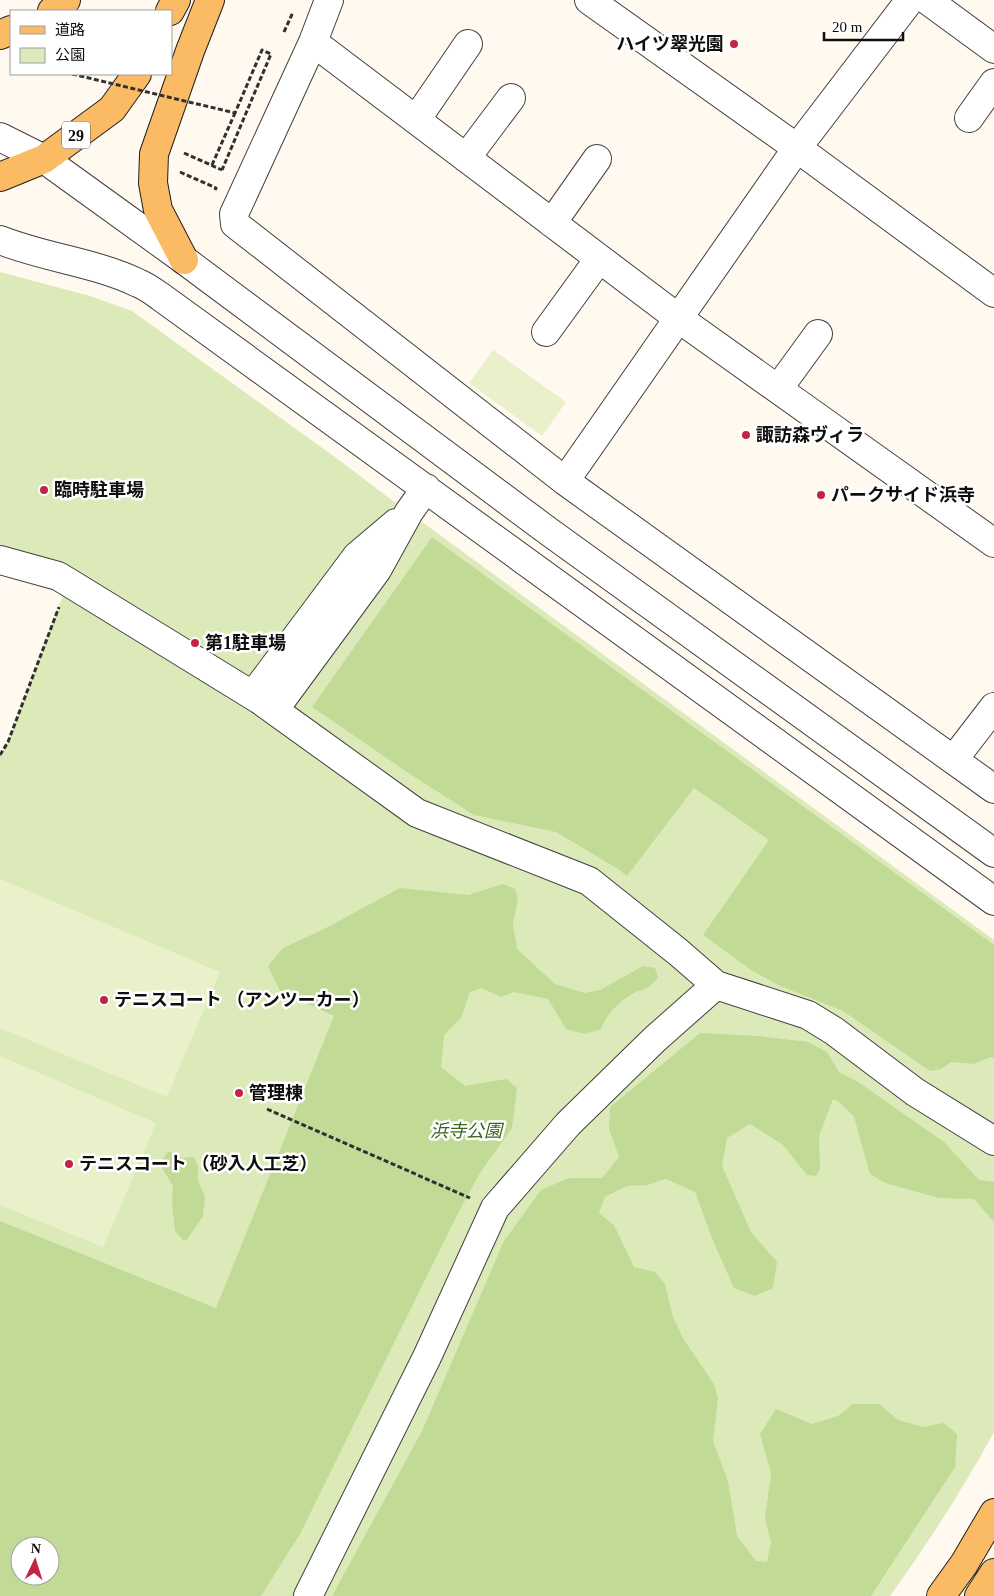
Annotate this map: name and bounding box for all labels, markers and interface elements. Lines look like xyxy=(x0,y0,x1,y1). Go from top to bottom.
legend xyxy=(10,10,172,75)
scale bar xyxy=(824,10,903,42)
text: 20 m xyxy=(832,19,863,35)
text: 道路 xyxy=(55,22,85,38)
place label: ハイツ翠光園 xyxy=(616,34,724,54)
marker: ハイツ翠光園 xyxy=(728,38,740,50)
text: 公園 xyxy=(55,47,85,63)
road number: 29 xyxy=(62,122,90,148)
place label: 諏訪森ヴィラ xyxy=(756,424,864,445)
marker: 諏訪森ヴィラ xyxy=(740,429,752,441)
place label: 臨時駐車場 xyxy=(54,479,144,500)
marker: 臨時駐車場 xyxy=(38,484,50,496)
place label: パークサイド浜寺 xyxy=(831,485,975,505)
marker: パークサイド浜寺 xyxy=(815,489,827,501)
place label: 第1駐車場 xyxy=(205,633,286,653)
marker: 第1駐車場 xyxy=(189,637,201,649)
place label: テニスコート （アンツーカー） xyxy=(114,990,370,1010)
marker: テニスコート （アンツーカー） xyxy=(98,994,110,1006)
place label: 管理棟 xyxy=(249,1083,303,1103)
marker: 管理棟 xyxy=(233,1087,245,1099)
park label: 浜寺公園 xyxy=(430,1121,505,1141)
place label: テニスコート （砂入人工芝） xyxy=(79,1154,318,1174)
marker: テニスコート （砂入人工芝） xyxy=(63,1158,75,1170)
north arrow xyxy=(10,1536,60,1586)
text: N xyxy=(30,1541,41,1556)

